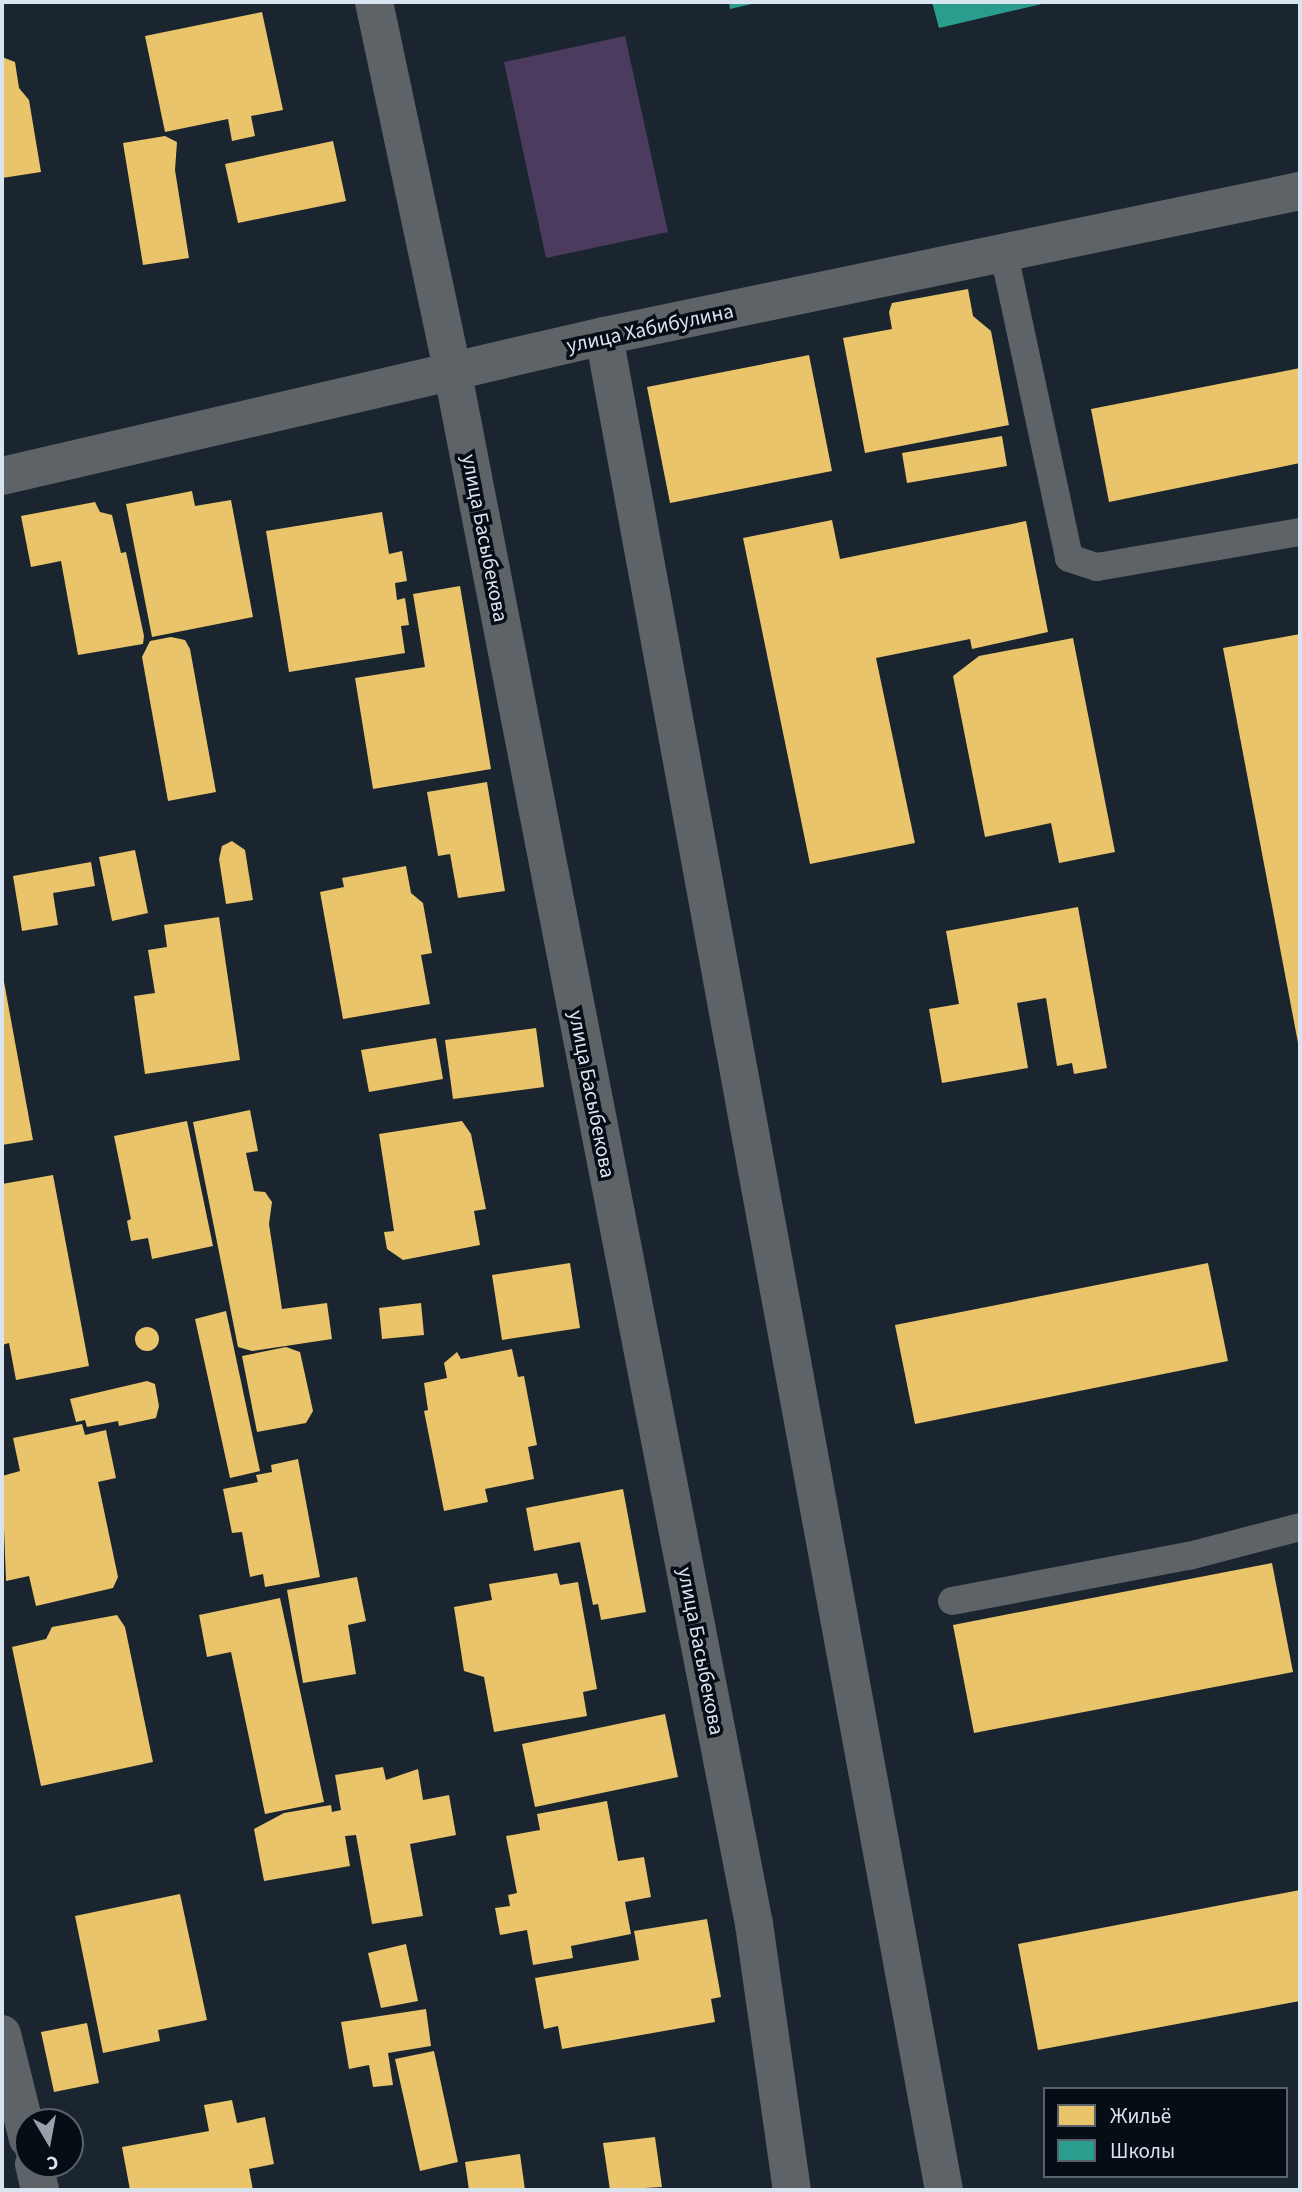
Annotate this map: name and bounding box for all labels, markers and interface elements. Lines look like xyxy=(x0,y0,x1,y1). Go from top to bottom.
street label: улица Хабибулина xyxy=(564,298,736,358)
street label: улица Басыбекова xyxy=(456,452,514,624)
street label: улица Басыбекова xyxy=(563,1008,621,1180)
street label: улица Басыбекова xyxy=(672,1565,730,1737)
legend xyxy=(1043,2087,1288,2178)
text: Жильё xyxy=(1110,2101,1171,2131)
north arrow xyxy=(14,2108,84,2178)
text: Школы xyxy=(1110,2136,1175,2166)
text: С xyxy=(45,2148,60,2176)

